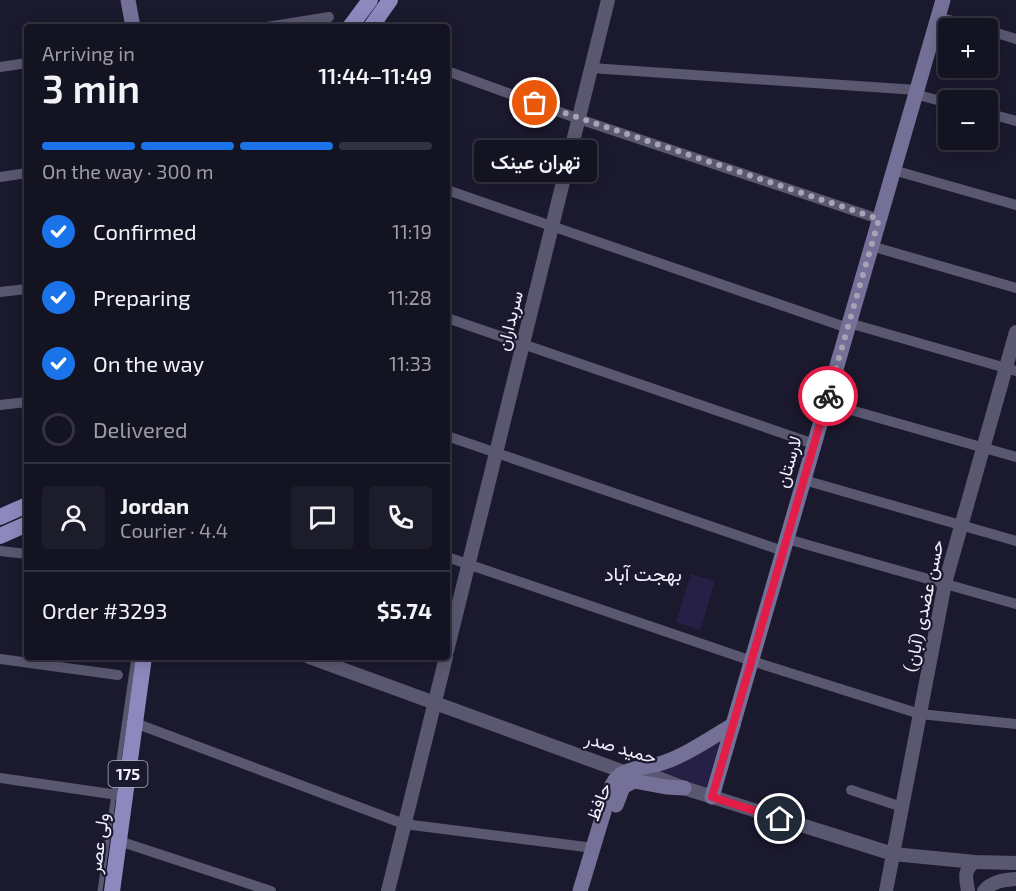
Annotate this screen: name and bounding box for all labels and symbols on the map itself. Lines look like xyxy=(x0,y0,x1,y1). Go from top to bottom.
pin xyxy=(509,77,560,128)
callout: تهران عینک xyxy=(474,139,596,181)
street label: سربداران xyxy=(491,288,528,353)
courier xyxy=(798,366,858,426)
street label: لارستان xyxy=(770,433,807,490)
street label: حسن عضدی (آبان) xyxy=(898,538,949,674)
district label: بهجت آباد xyxy=(604,561,682,587)
street label: حمید صدر xyxy=(582,726,660,769)
road number: 175 xyxy=(108,761,148,787)
street label: حافظ xyxy=(581,780,615,824)
pin xyxy=(754,793,805,844)
street label: ولی عصر xyxy=(83,811,114,876)

